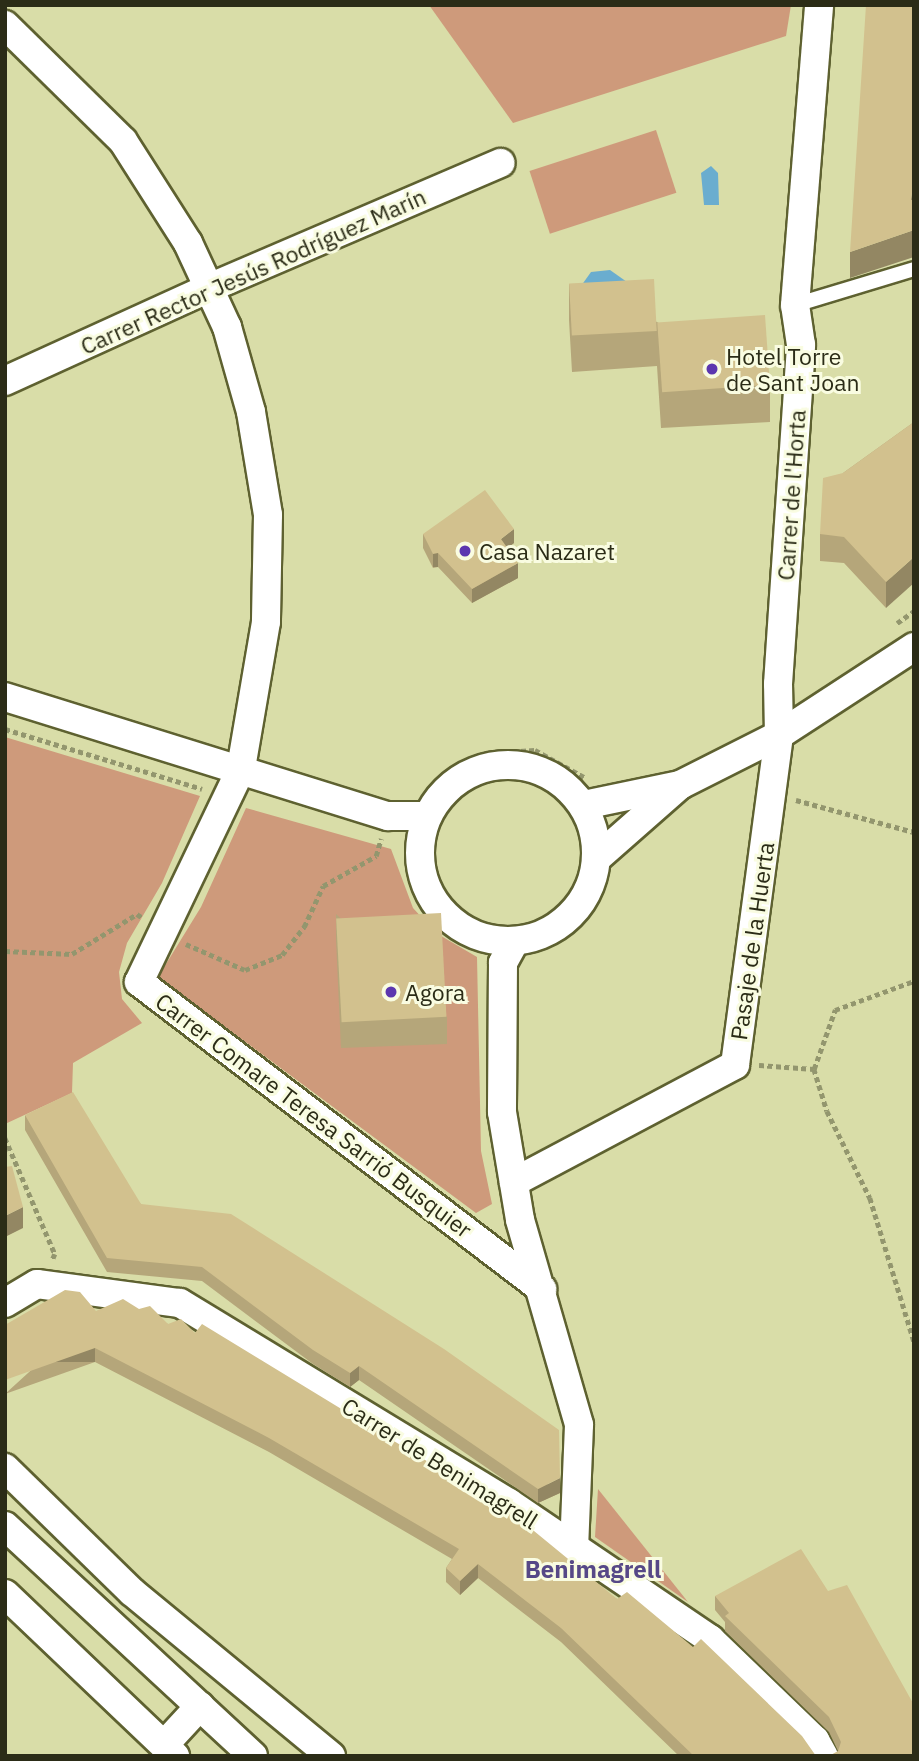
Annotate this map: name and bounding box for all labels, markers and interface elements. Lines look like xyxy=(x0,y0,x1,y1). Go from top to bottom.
street label: Carrer Rector Jesús Rodríguez Marín xyxy=(76,182,430,360)
place label: Hotel Torre de Sant Joan xyxy=(726,342,860,396)
marker: Hotel Torre de Sant Joan xyxy=(704,361,720,377)
street label: Carrer de l'Horta xyxy=(771,409,811,581)
place label: Casa Nazaret xyxy=(479,537,615,565)
marker: Casa Nazaret xyxy=(457,543,473,559)
street label: Pasaje de la Huerta xyxy=(724,840,780,1042)
place label: Agora xyxy=(405,978,465,1006)
marker: Agora xyxy=(383,984,399,1000)
street label: Carrer Comare Teresa Sarrió Busquier xyxy=(150,987,478,1243)
street label: Carrer de Benimagrell xyxy=(337,1392,543,1534)
district label: Benimagrell xyxy=(525,1556,661,1584)

